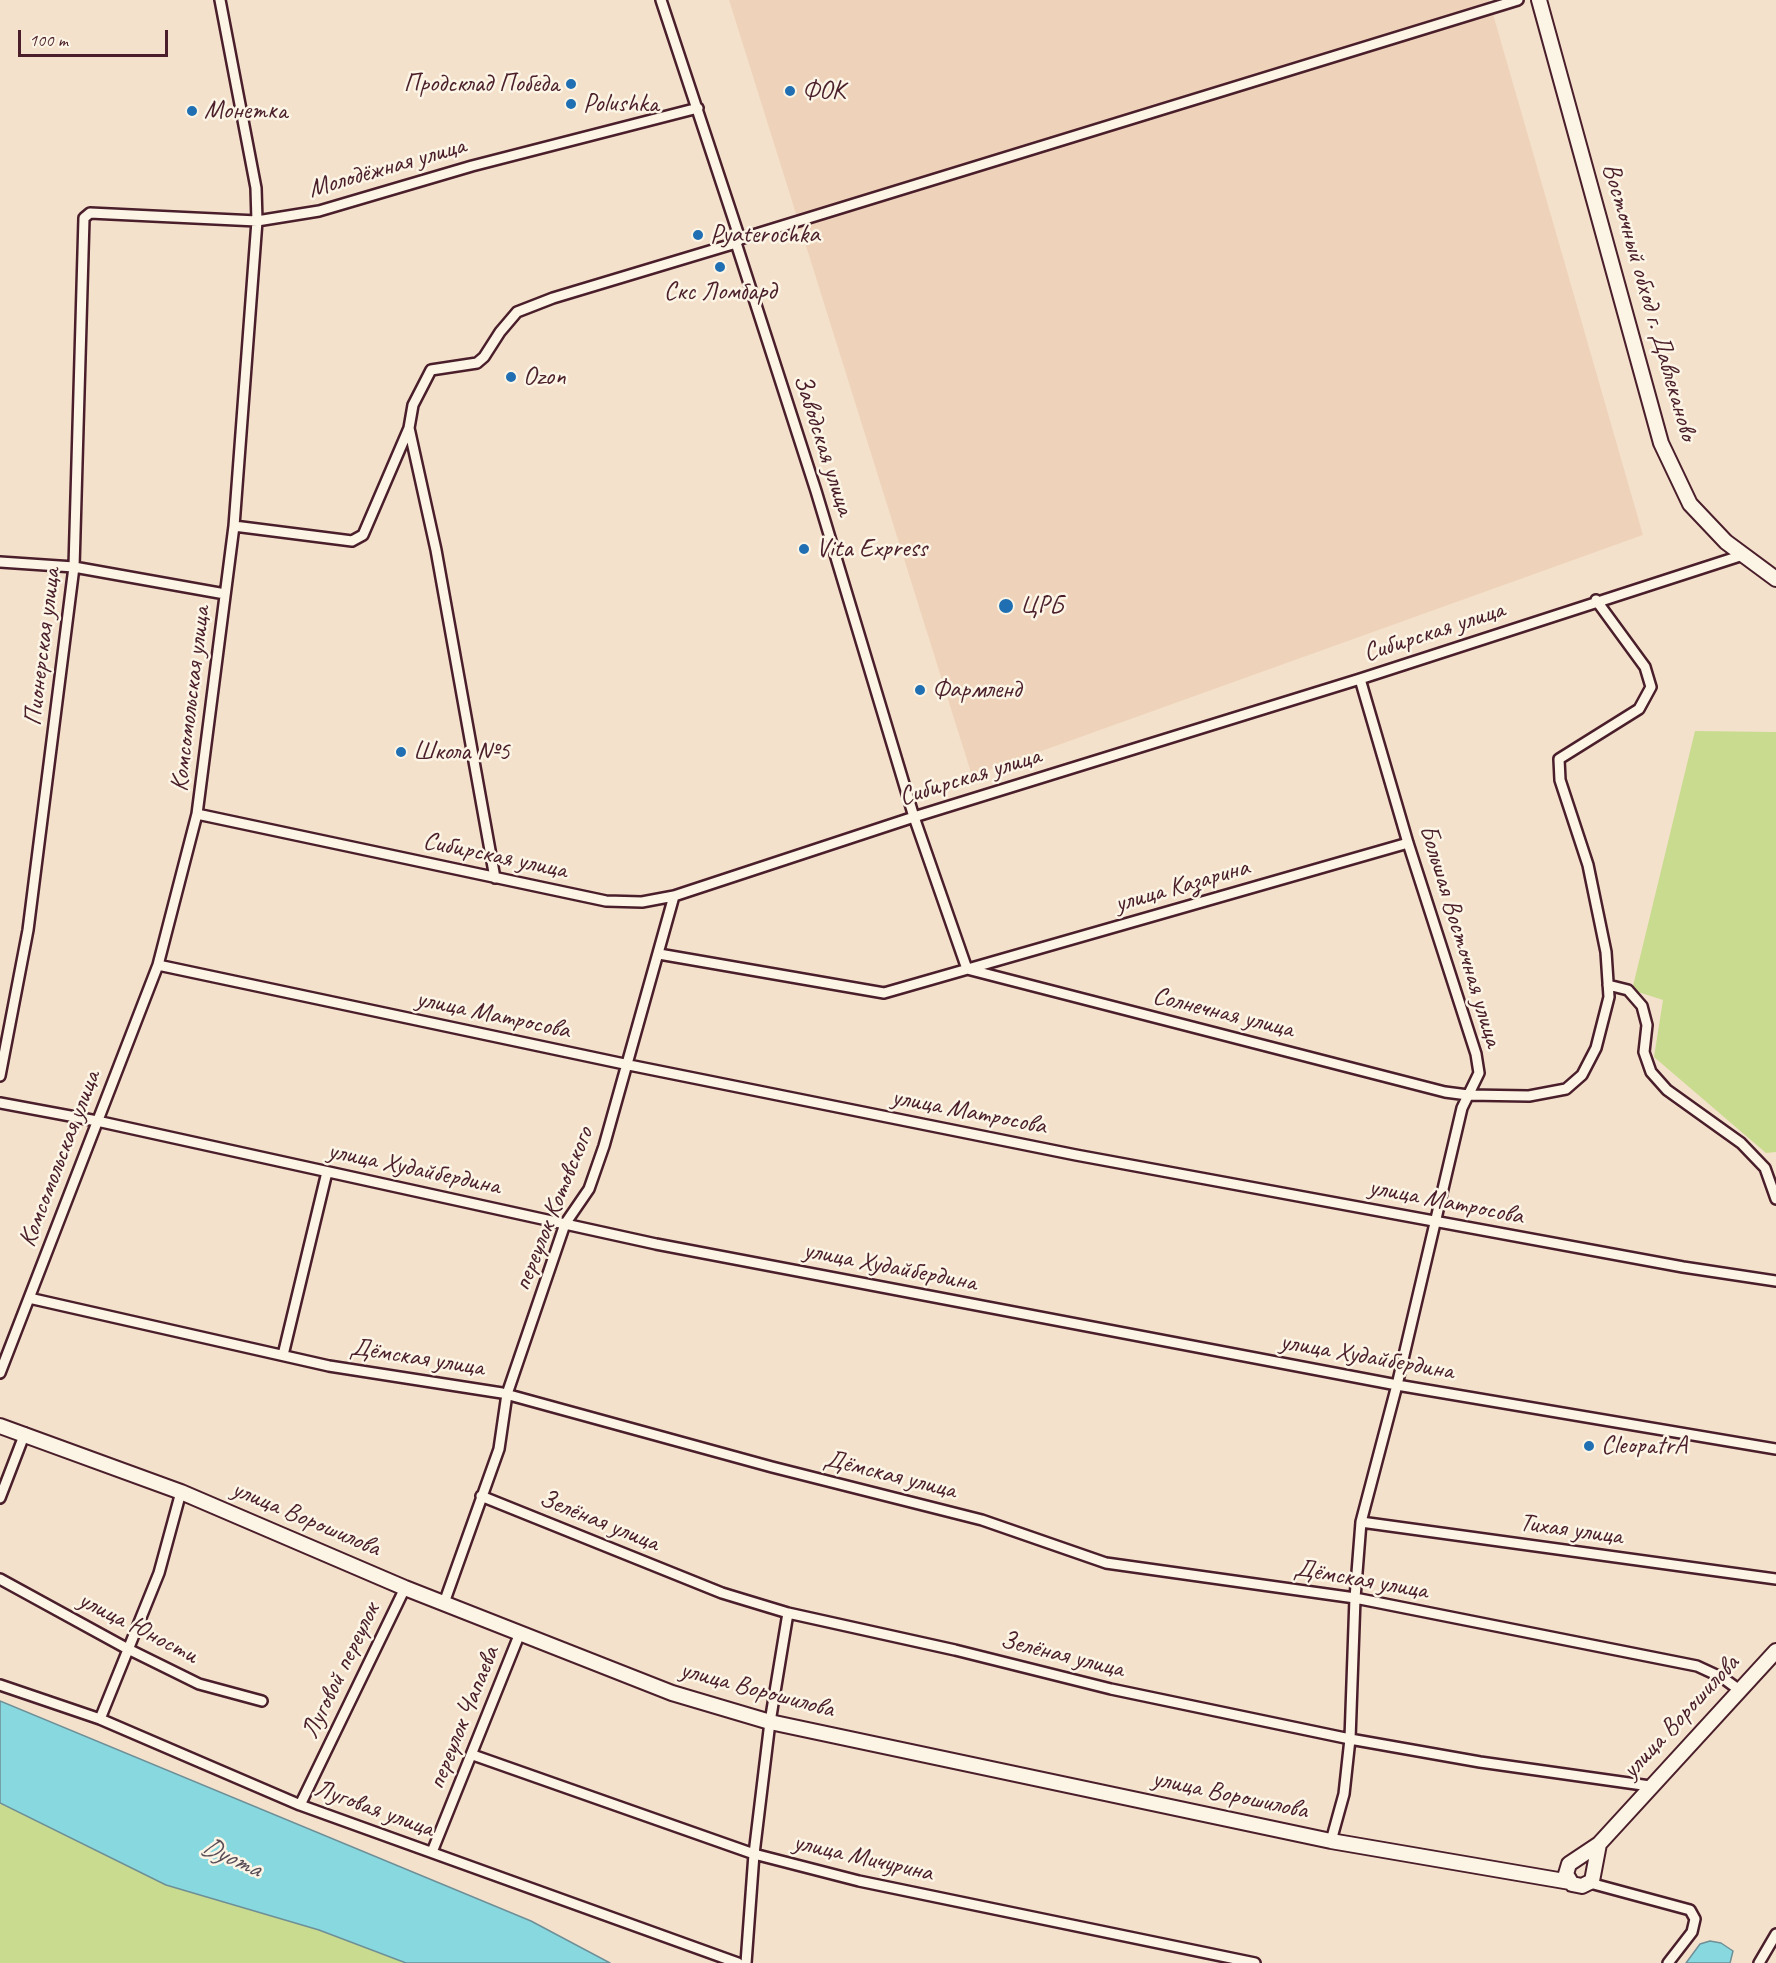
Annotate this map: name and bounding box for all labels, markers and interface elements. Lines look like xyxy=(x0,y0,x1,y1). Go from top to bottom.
scale bar xyxy=(21,18,171,56)
text: 100 m xyxy=(29,29,68,51)
place label: Продсклад Победа xyxy=(404,68,559,100)
place label: ФОК xyxy=(802,75,845,107)
marker: Продсклад Победа xyxy=(564,77,578,91)
marker: ФОК xyxy=(783,84,797,98)
place label: Polushka xyxy=(583,88,658,120)
place label: Монетка xyxy=(204,95,287,127)
marker: Polushka xyxy=(564,97,578,111)
marker: Монетка xyxy=(185,104,199,118)
street label: Молодёжная улица xyxy=(305,131,469,205)
street label: Восточный обход г. Давлеканово xyxy=(1594,160,1704,444)
place label: Pyaterochka xyxy=(710,219,820,251)
marker: Pyaterochka xyxy=(691,228,705,242)
marker: Скс Ломбард xyxy=(713,260,727,274)
place label: Скс Ломбард xyxy=(664,276,776,308)
place label: Ozon xyxy=(523,361,566,393)
marker: Ozon xyxy=(504,370,518,384)
street label: Заводская улица xyxy=(786,371,860,519)
place label: Vita Express xyxy=(816,533,927,565)
marker: Vita Express xyxy=(797,542,811,556)
street label: Пионерская улица xyxy=(18,566,68,728)
place label: ЦРБ xyxy=(1020,590,1063,622)
street label: Сибирская улица xyxy=(1360,595,1508,669)
marker: ЦРБ xyxy=(997,597,1015,615)
street label: Комсомольская улица xyxy=(164,605,218,793)
place label: Фармленд xyxy=(932,674,1021,706)
marker: Фармленд xyxy=(913,683,927,697)
place label: Школа №5 xyxy=(413,736,510,768)
street label: Сибирская улица xyxy=(895,741,1045,813)
marker: Школа №5 xyxy=(394,745,408,759)
street label: Большая Восточная улица xyxy=(1411,821,1509,1051)
street label: Сибирская улица xyxy=(420,826,570,886)
street label: улица Казарина xyxy=(1111,852,1253,920)
street label: Солнечная улица xyxy=(1149,980,1297,1046)
street label: улица Матросова xyxy=(413,983,573,1047)
street label: Комсомольская улица xyxy=(12,1067,108,1251)
street label: улица Матросова xyxy=(889,1082,1049,1142)
street label: переулок Котовского xyxy=(507,1122,601,1296)
street label: улица Худайбердина xyxy=(325,1135,503,1203)
street label: улица Матросова xyxy=(1366,1172,1526,1232)
street label: улица Худайбердина xyxy=(801,1235,979,1299)
street label: улица Худайбердина xyxy=(1278,1326,1456,1388)
street label: Дёмская улица xyxy=(348,1332,486,1384)
place label: CleopatrA xyxy=(1601,1430,1687,1462)
marker: CleopatrA xyxy=(1582,1439,1596,1453)
street label: Дёмская улица xyxy=(821,1444,959,1506)
street label: улица Ворошилова xyxy=(227,1474,385,1564)
street label: Зелёная улица xyxy=(535,1483,663,1559)
street label: Тихая улица xyxy=(1517,1507,1625,1553)
street label: Дёмская улица xyxy=(1292,1553,1430,1607)
street label: улица Юности xyxy=(73,1585,203,1671)
street label: Луговой переулок xyxy=(295,1598,387,1744)
street label: Зелёная улица xyxy=(997,1625,1127,1685)
street label: переулок Чапаева xyxy=(421,1642,507,1794)
street label: улица Ворошилова xyxy=(1616,1649,1746,1785)
street label: улица Ворошилова xyxy=(677,1654,837,1726)
street label: улица Ворошилова xyxy=(1149,1763,1311,1827)
street label: Луговая улица xyxy=(310,1773,438,1845)
street label: улица Мичурина xyxy=(790,1827,936,1889)
water label: Dyoma xyxy=(196,1831,266,1885)

